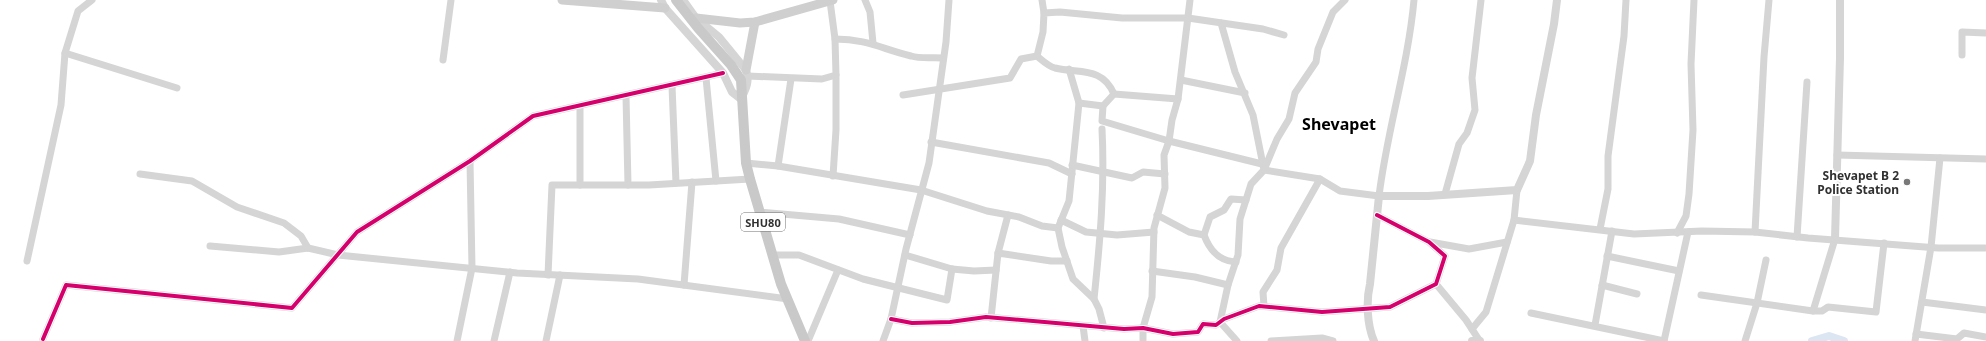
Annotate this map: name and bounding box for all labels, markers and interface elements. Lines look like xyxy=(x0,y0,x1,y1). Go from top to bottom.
district label: Shevapet xyxy=(1302,113,1376,135)
place label: Shevapet B 2 Police Station xyxy=(1817,167,1899,198)
marker: Shevapet B 2 Police Station xyxy=(1902,177,1912,187)
road number: SHU80 xyxy=(741,213,785,231)

